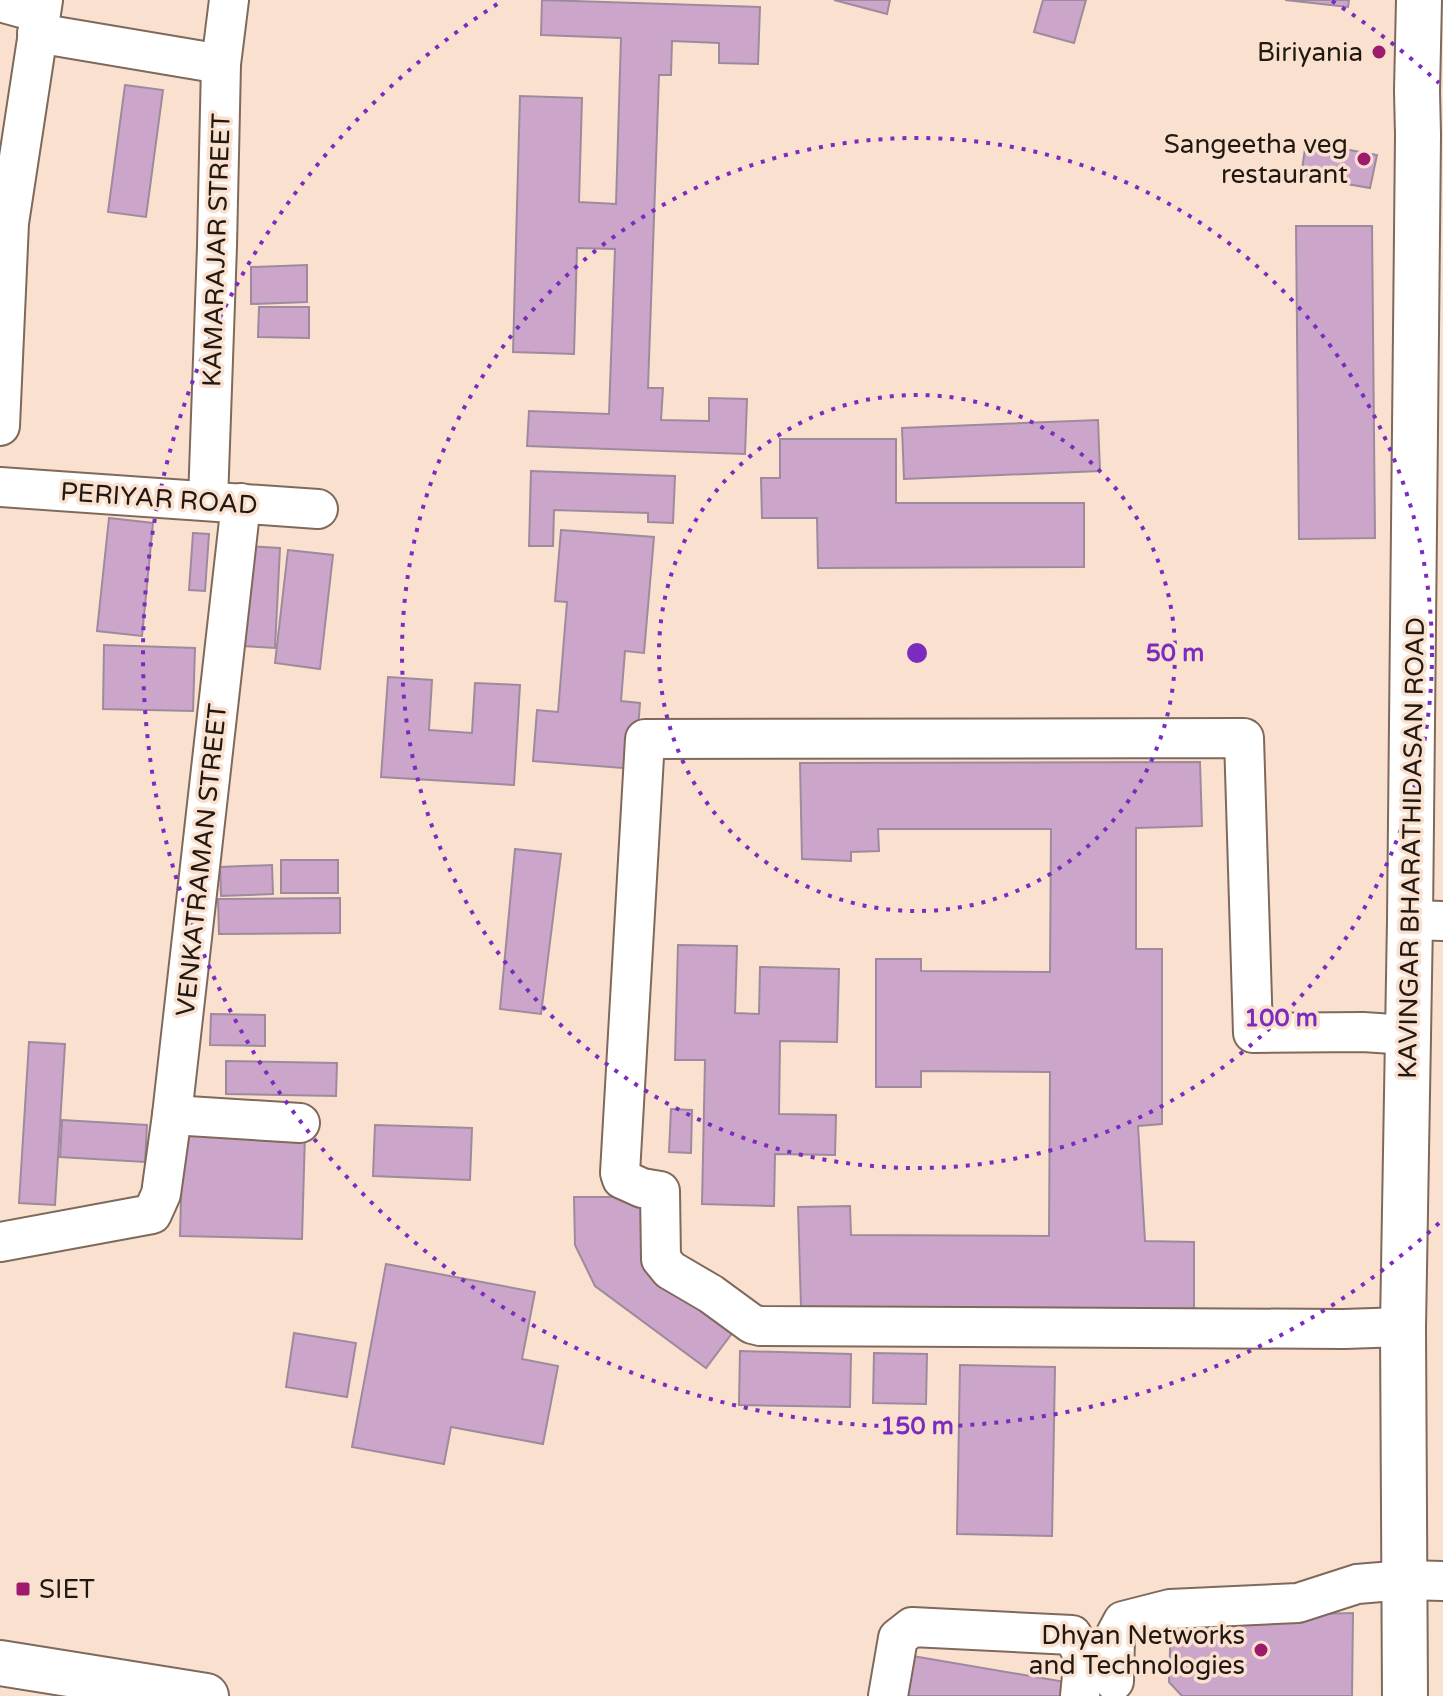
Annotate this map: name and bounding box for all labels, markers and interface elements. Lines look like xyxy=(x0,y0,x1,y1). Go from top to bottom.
place label: Biriyania xyxy=(1257,37,1363,68)
marker: Biriyania xyxy=(1370,43,1388,61)
street label: KAMARAJAR STREET xyxy=(196,112,237,387)
place label: Sangeetha veg restaurant xyxy=(1164,129,1348,190)
marker: Sangeetha veg restaurant xyxy=(1355,150,1373,168)
street label: PERIYAR ROAD xyxy=(59,476,259,521)
street label: KAVINGAR BHARATHIDASAN ROAD xyxy=(1392,617,1431,1079)
centre of rings xyxy=(903,639,931,667)
text: 50 m xyxy=(1146,639,1204,668)
street label: VENKATRAMAN STREET xyxy=(170,702,233,1018)
text: 100 m xyxy=(1244,1004,1318,1033)
text: 150 m xyxy=(880,1412,954,1441)
place label: SIET xyxy=(39,1574,95,1605)
marker: SIET xyxy=(14,1580,32,1598)
place label: Dhyan Networks and Technologies xyxy=(1029,1620,1245,1681)
marker: Dhyan Networks and Technologies xyxy=(1252,1641,1270,1659)

